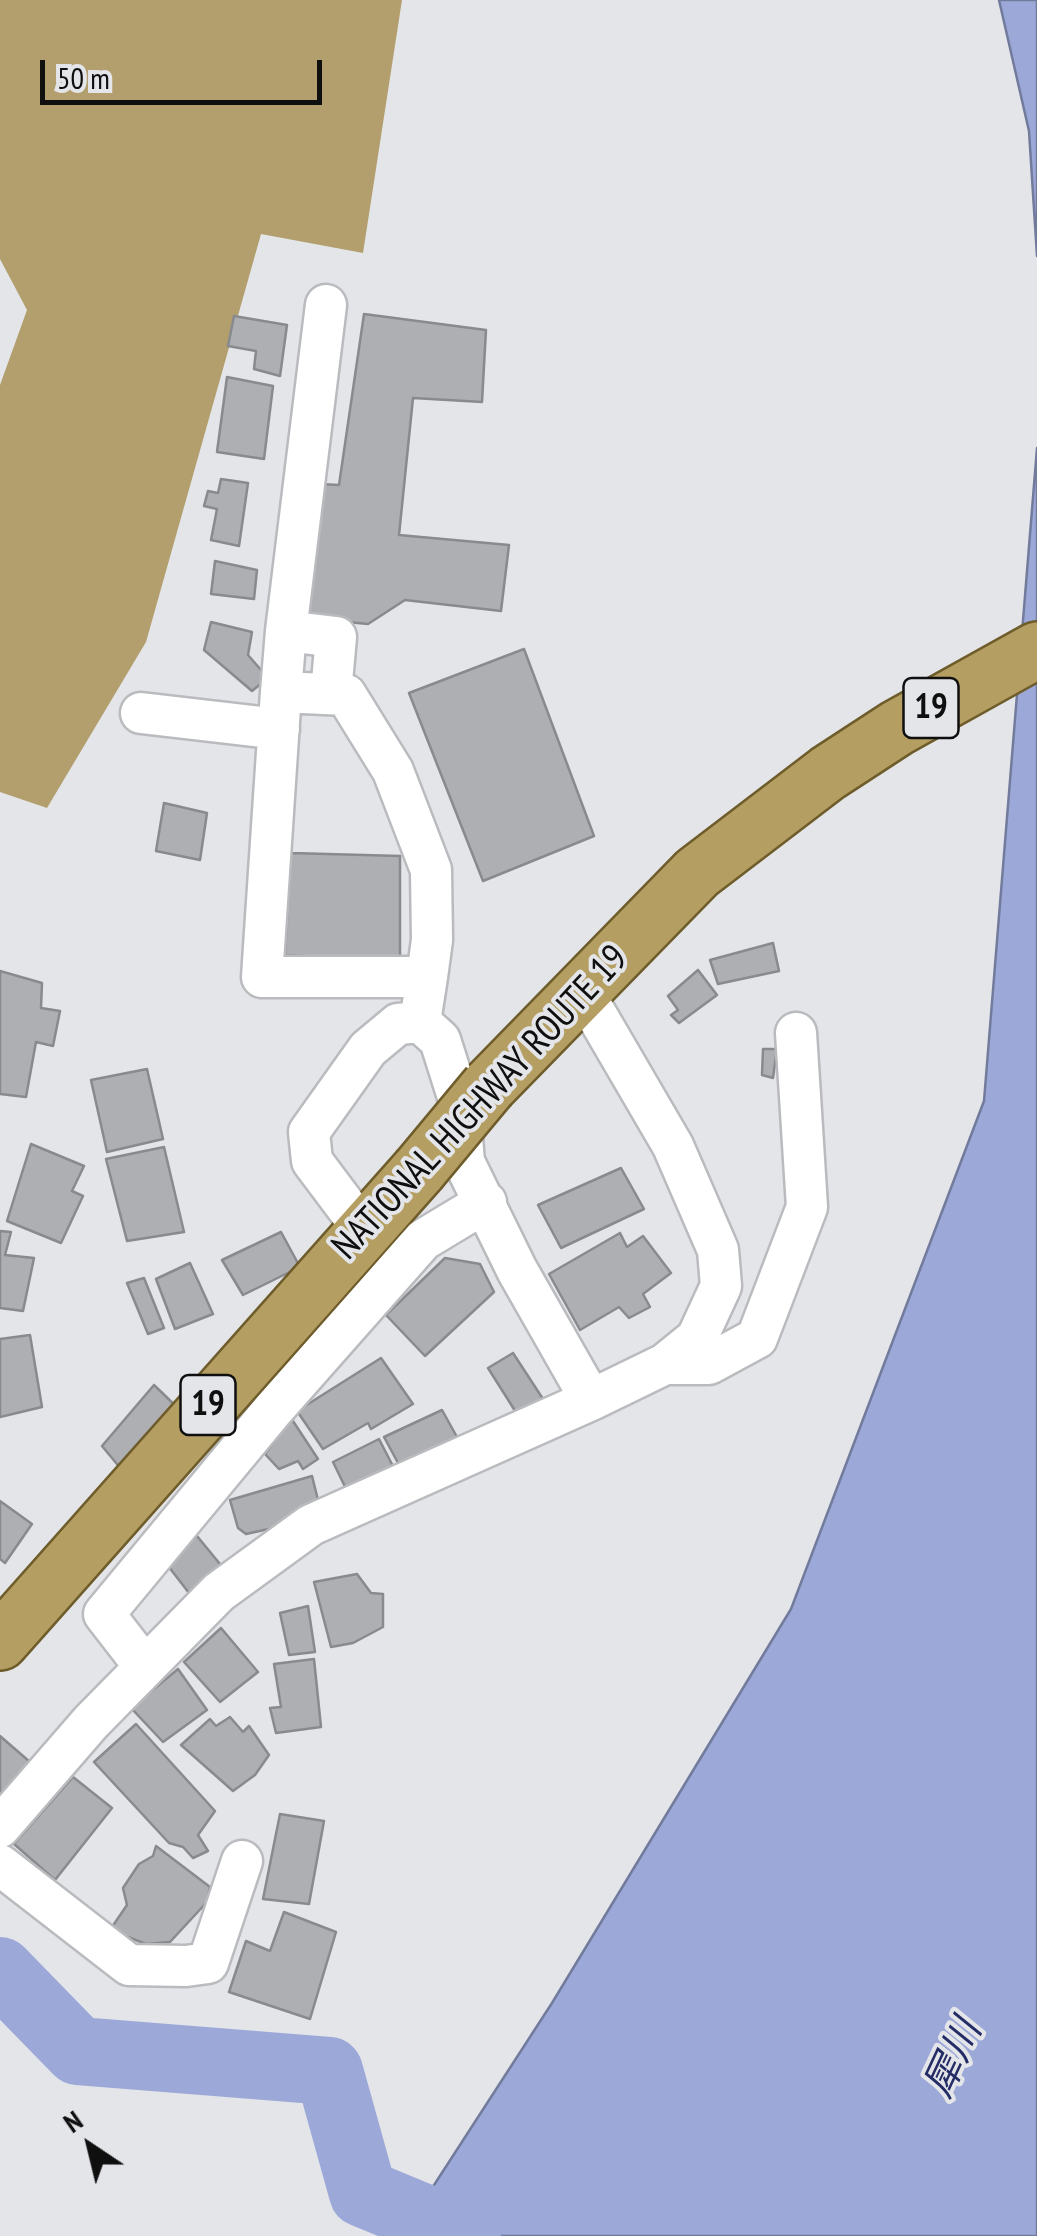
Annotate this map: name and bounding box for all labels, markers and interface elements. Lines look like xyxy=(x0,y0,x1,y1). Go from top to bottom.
scale bar xyxy=(45,40,328,102)
text: 50 m xyxy=(57,58,110,97)
road number: 19 xyxy=(904,678,958,738)
street label: NATIONAL HIGHWAY ROUTE 19 xyxy=(324,937,638,1269)
road number: 19 xyxy=(180,1375,236,1435)
water label: 犀川 xyxy=(915,2013,993,2105)
north arrow xyxy=(40,2096,140,2196)
text: N xyxy=(56,2102,89,2141)

